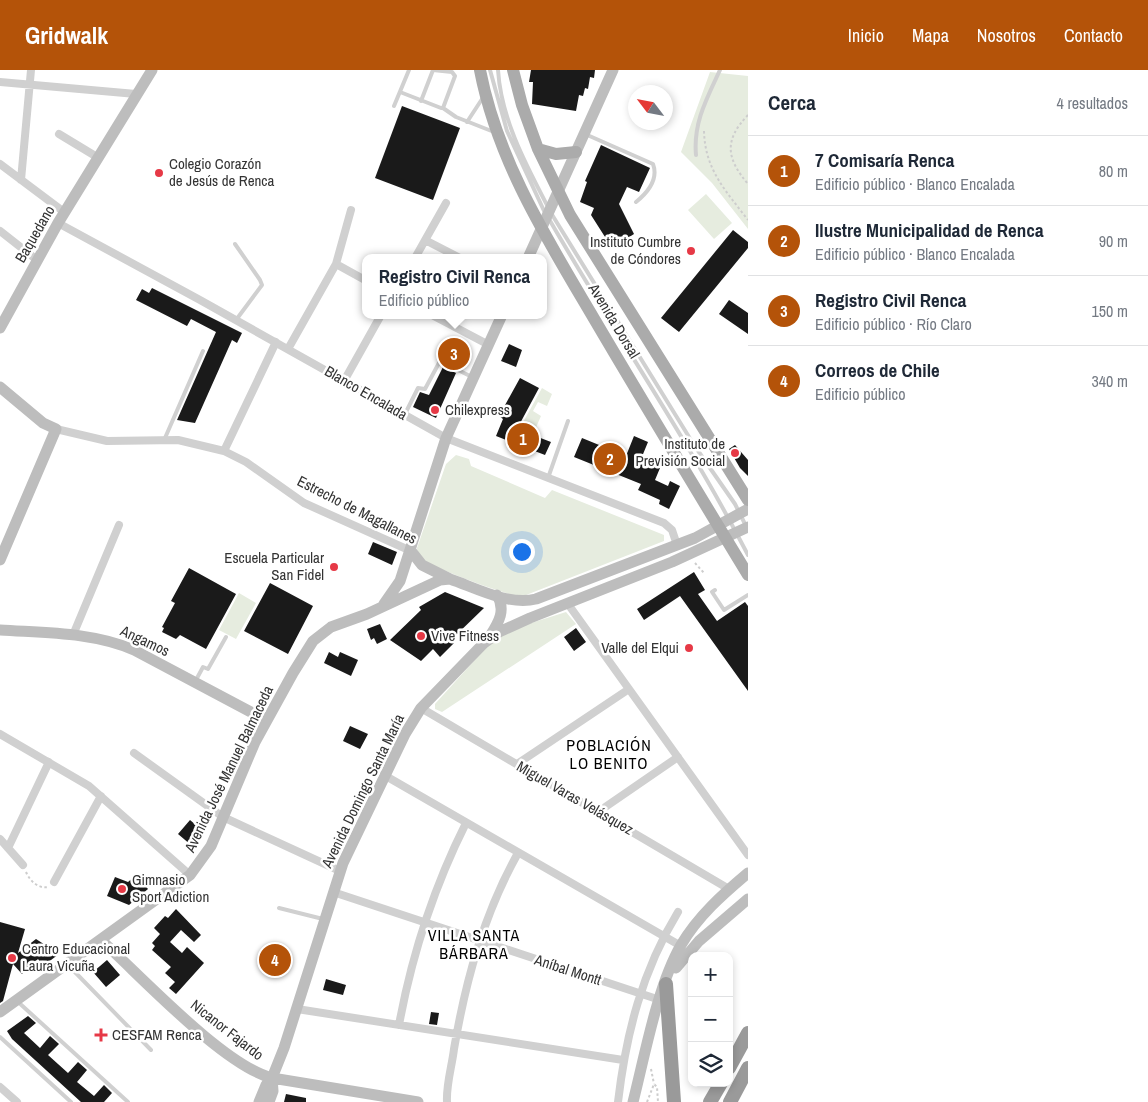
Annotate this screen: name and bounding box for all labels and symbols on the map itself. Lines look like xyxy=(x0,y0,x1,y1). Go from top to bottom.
north arrow xyxy=(628,85,673,130)
place label: Colegio Corazón de Jesús de Renca xyxy=(169,153,274,191)
marker: Colegio Corazón de Jesús de Renca xyxy=(153,167,165,179)
street label: Baquedano xyxy=(10,201,59,266)
place label: Instituto Cumbre de Cóndores xyxy=(590,231,681,269)
marker: Instituto Cumbre de Cóndores xyxy=(685,245,697,257)
street label: Avenida Dorsal xyxy=(583,279,645,362)
pin: 3 xyxy=(438,335,470,373)
street label: Blanco Encalada xyxy=(321,360,412,425)
place label: Chilexpress xyxy=(445,399,510,420)
marker: Chilexpress xyxy=(429,404,441,416)
pin: 1 xyxy=(507,420,539,458)
place label: Instituto de Previsión Social xyxy=(635,433,725,471)
pin: 2 xyxy=(594,440,626,478)
marker: Instituto de Previsión Social xyxy=(729,447,741,459)
street label: Estrecho de Magallanes xyxy=(294,470,421,549)
your location xyxy=(509,539,535,565)
place label: Escuela Particular San Fidel xyxy=(224,547,324,585)
marker: Escuela Particular San Fidel xyxy=(328,561,340,573)
street label: Angamos xyxy=(116,620,173,661)
place label: Vive Fitness xyxy=(431,625,499,646)
marker: Vive Fitness xyxy=(415,630,427,642)
place label: Valle del Elqui xyxy=(601,637,679,658)
marker: Valle del Elqui xyxy=(683,642,695,654)
street label: Avenida José Manuel Balmaceda xyxy=(179,682,278,857)
street label: Avenida Domingo Santa María xyxy=(316,710,409,872)
district label: POBLACIÓN LO BENITO xyxy=(566,734,652,774)
street label: Miguel Varas Velásquez xyxy=(513,756,638,840)
place label: Gimnasio Sport Adiction xyxy=(132,869,209,907)
marker: Gimnasio Sport Adiction xyxy=(116,883,128,895)
district label: VILLA SANTA BÁRBARA xyxy=(428,924,520,964)
place label: Centro Educacional Laura Vicuña xyxy=(22,938,130,976)
pin: 4 xyxy=(259,941,291,979)
street label: Aníbal Montt xyxy=(531,949,605,990)
marker: Centro Educacional Laura Vicuña xyxy=(6,952,18,964)
street label: Nicanor Fajardo xyxy=(186,994,268,1065)
place label: CESFAM Renca xyxy=(112,1024,202,1045)
marker: CESFAM Renca xyxy=(94,1028,108,1042)

